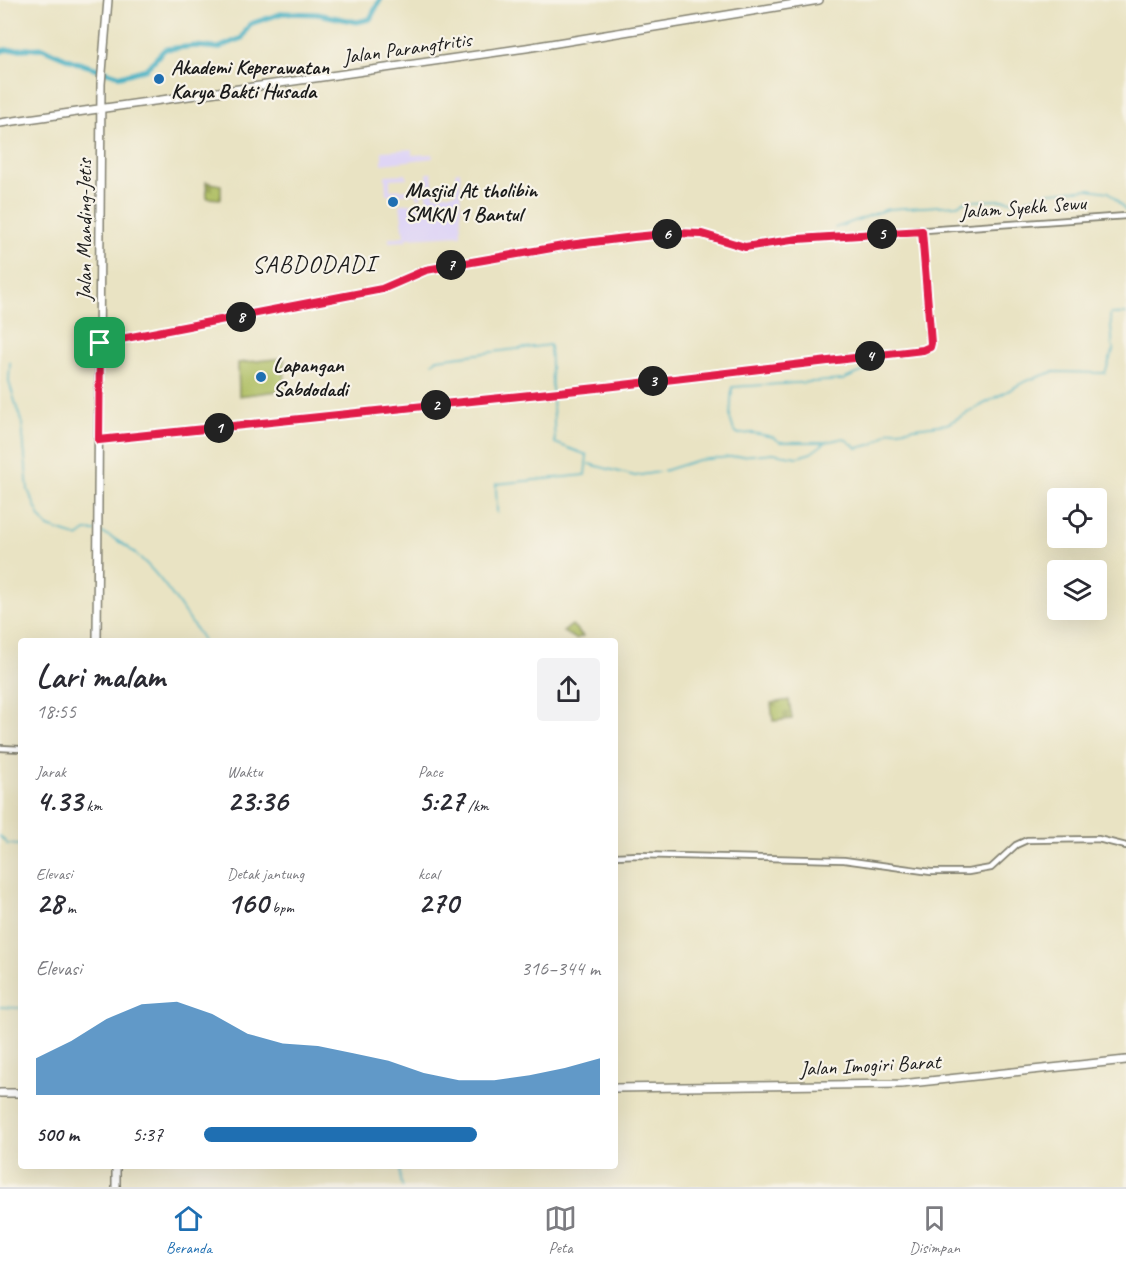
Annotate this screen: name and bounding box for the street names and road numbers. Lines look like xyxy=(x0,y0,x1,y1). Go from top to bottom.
street label: Jalan Parangtritis xyxy=(340,26,475,70)
street label: Jalan Manding-Jetis xyxy=(71,157,97,302)
street label: Jalam Syekh Sewu xyxy=(958,190,1088,224)
street label: Jalan Imogiri Barat xyxy=(798,1048,943,1082)

